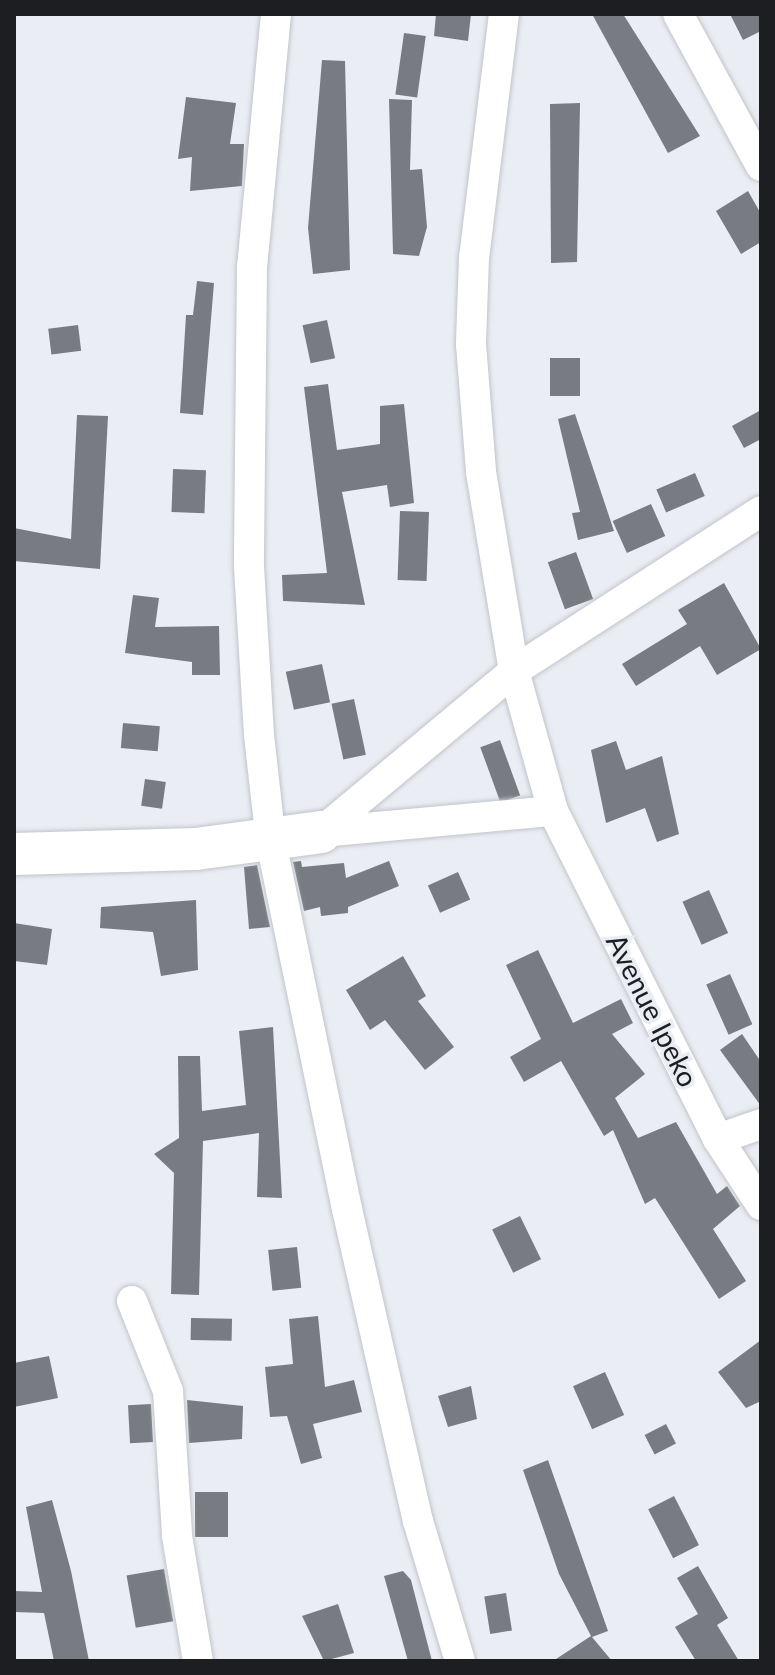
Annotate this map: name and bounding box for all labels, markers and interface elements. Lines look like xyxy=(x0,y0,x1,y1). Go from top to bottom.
street label: Avenue Ipeko xyxy=(600,928,706,1092)

